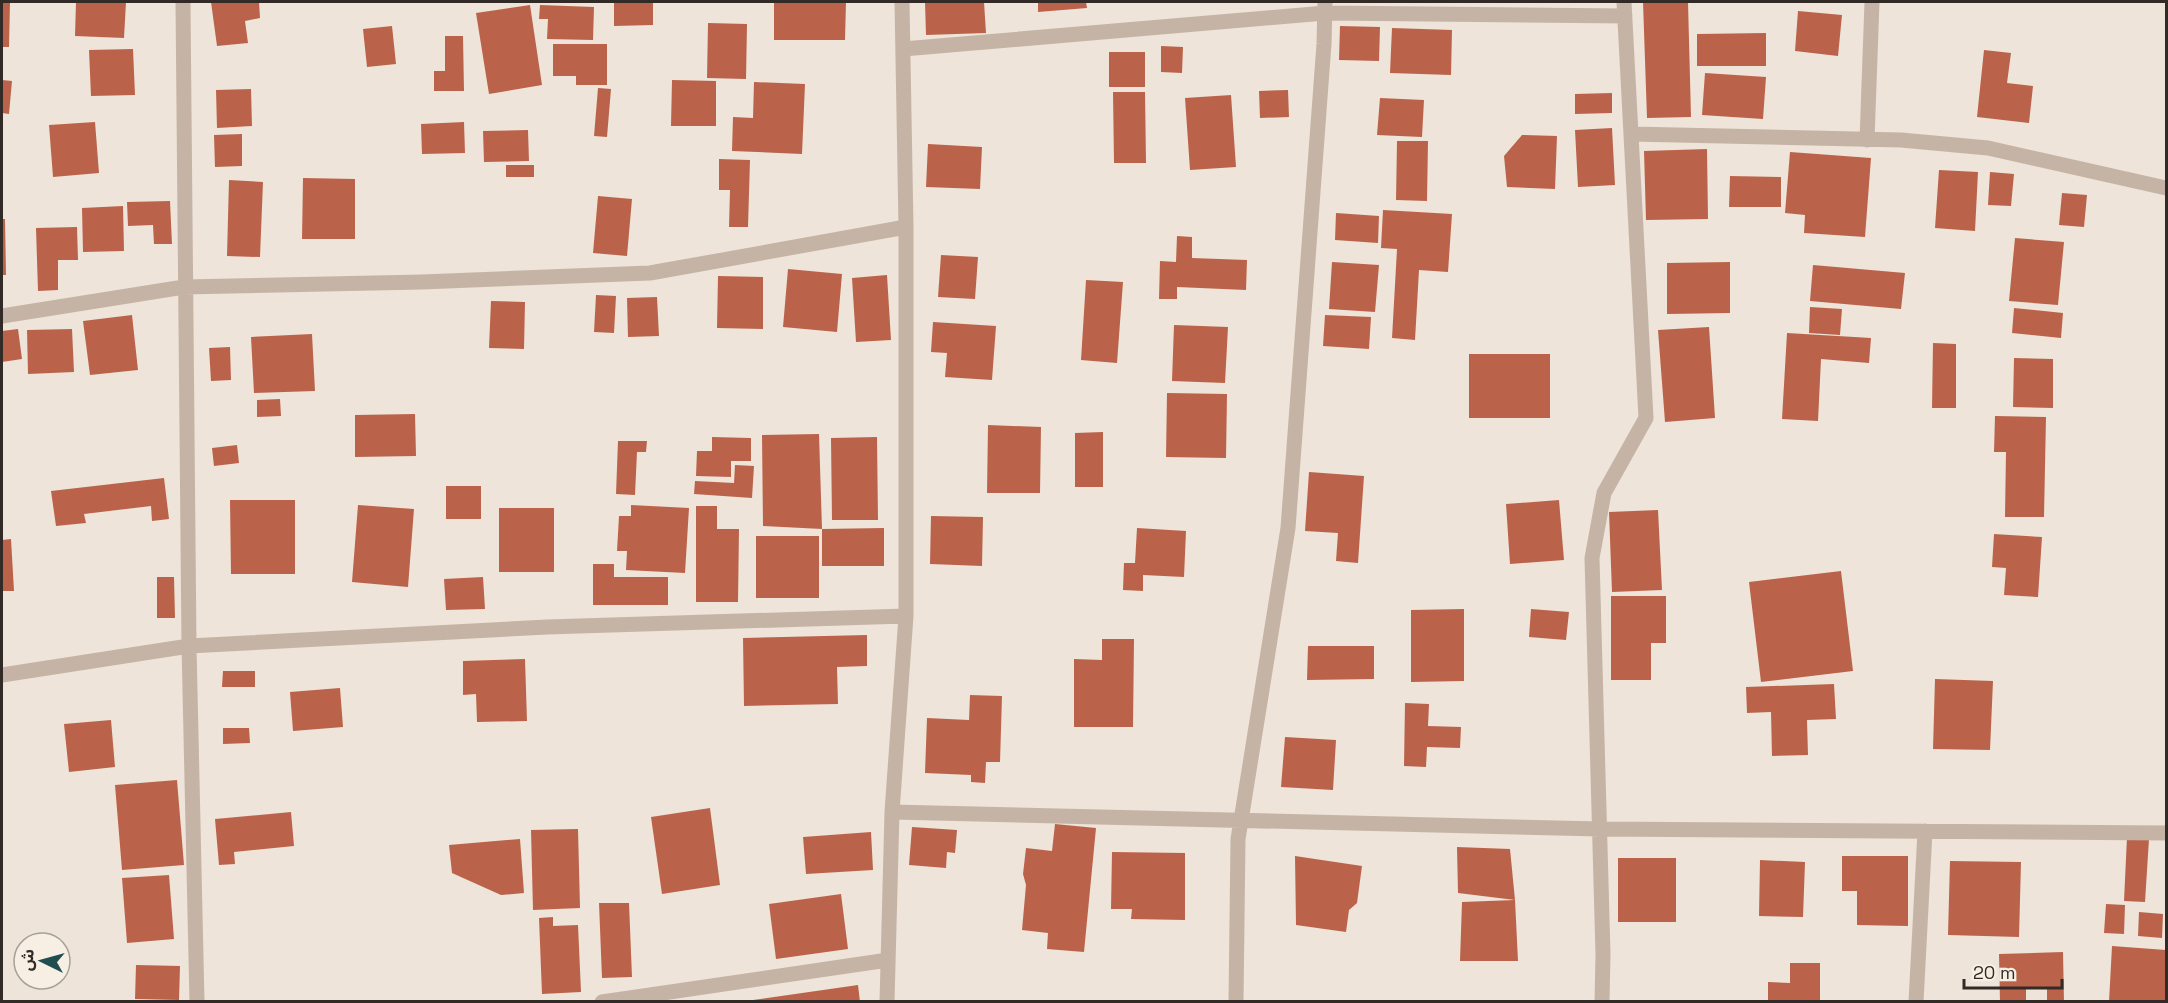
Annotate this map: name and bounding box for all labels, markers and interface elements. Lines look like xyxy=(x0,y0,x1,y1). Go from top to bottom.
north arrow xyxy=(12,931,72,991)
text: ش xyxy=(16,948,39,972)
scale bar xyxy=(1964,952,2062,990)
text: 20 m xyxy=(1973,961,2016,984)

